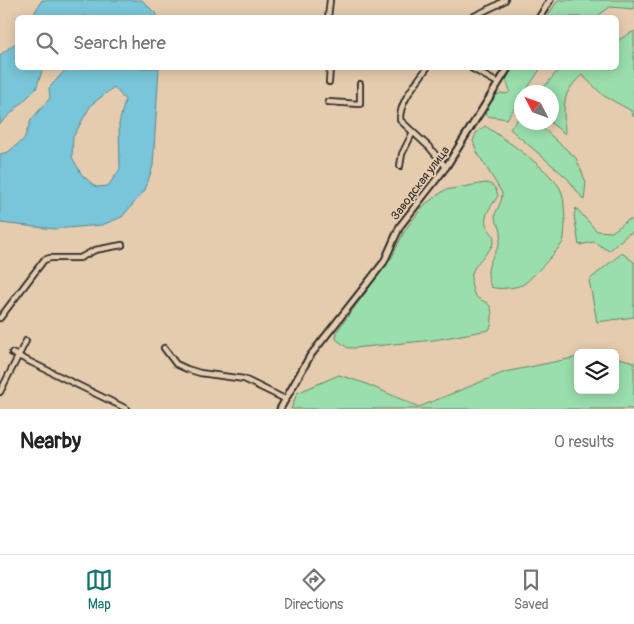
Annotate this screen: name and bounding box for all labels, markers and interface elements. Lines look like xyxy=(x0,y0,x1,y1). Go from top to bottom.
search box xyxy=(15,15,619,70)
icon: search xyxy=(33,29,61,57)
text: Search here xyxy=(73,31,166,55)
north arrow xyxy=(514,85,559,130)
street label: Заводская улица xyxy=(388,143,453,223)
map controls xyxy=(574,349,619,394)
button: layers xyxy=(574,349,619,394)
text: Nearby xyxy=(20,428,81,455)
text: 0 results xyxy=(554,432,614,452)
tab: Map xyxy=(85,566,113,613)
tab: Directions xyxy=(284,566,343,613)
tab: Saved xyxy=(514,566,549,613)

